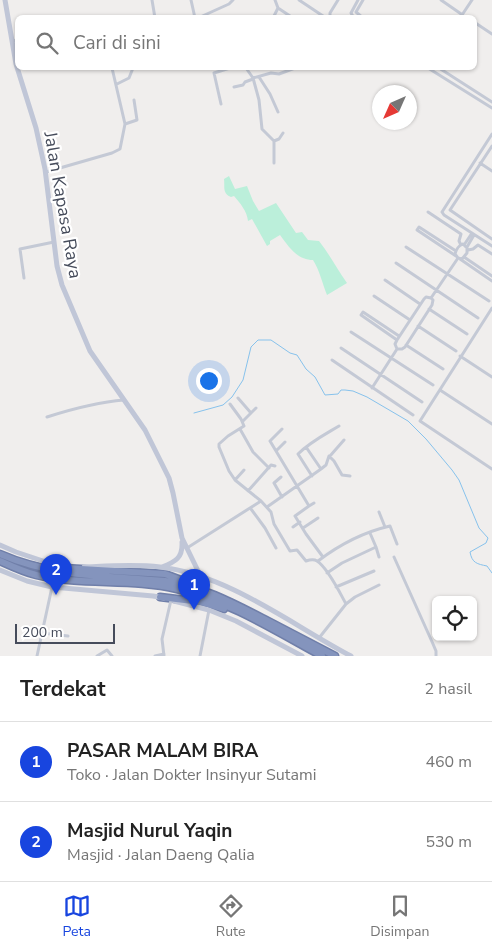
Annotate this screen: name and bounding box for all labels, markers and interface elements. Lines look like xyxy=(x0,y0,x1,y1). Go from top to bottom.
search box xyxy=(15,15,477,70)
icon: search xyxy=(33,29,61,57)
text: Cari di sini xyxy=(73,30,161,56)
north arrow xyxy=(372,85,417,130)
street label: Jalan Kapasa Raya xyxy=(38,129,88,280)
your location xyxy=(196,368,222,394)
pin: 2 xyxy=(40,554,72,595)
pin: 1 xyxy=(178,569,210,610)
map controls xyxy=(432,596,477,641)
button: locate xyxy=(432,596,477,641)
scale bar xyxy=(15,621,115,644)
text: 200 m xyxy=(22,623,63,642)
text: Terdekat xyxy=(20,675,106,703)
text: 2 hasil xyxy=(425,678,472,700)
text: PASAR MALAM BIRA xyxy=(67,738,258,764)
text: 1 xyxy=(31,751,41,773)
text: 460 m xyxy=(425,751,472,773)
text: Toko · Jalan Dokter Insinyur Sutami xyxy=(67,764,316,786)
text: Masjid Nurul Yaqin xyxy=(67,818,232,844)
text: 2 xyxy=(31,831,41,853)
text: 530 m xyxy=(425,831,472,853)
text: Masjid · Jalan Daeng Qalia xyxy=(67,844,255,866)
tab: Peta xyxy=(63,892,91,941)
tab: Rute xyxy=(216,892,245,941)
tab: Disimpan xyxy=(370,892,429,941)

